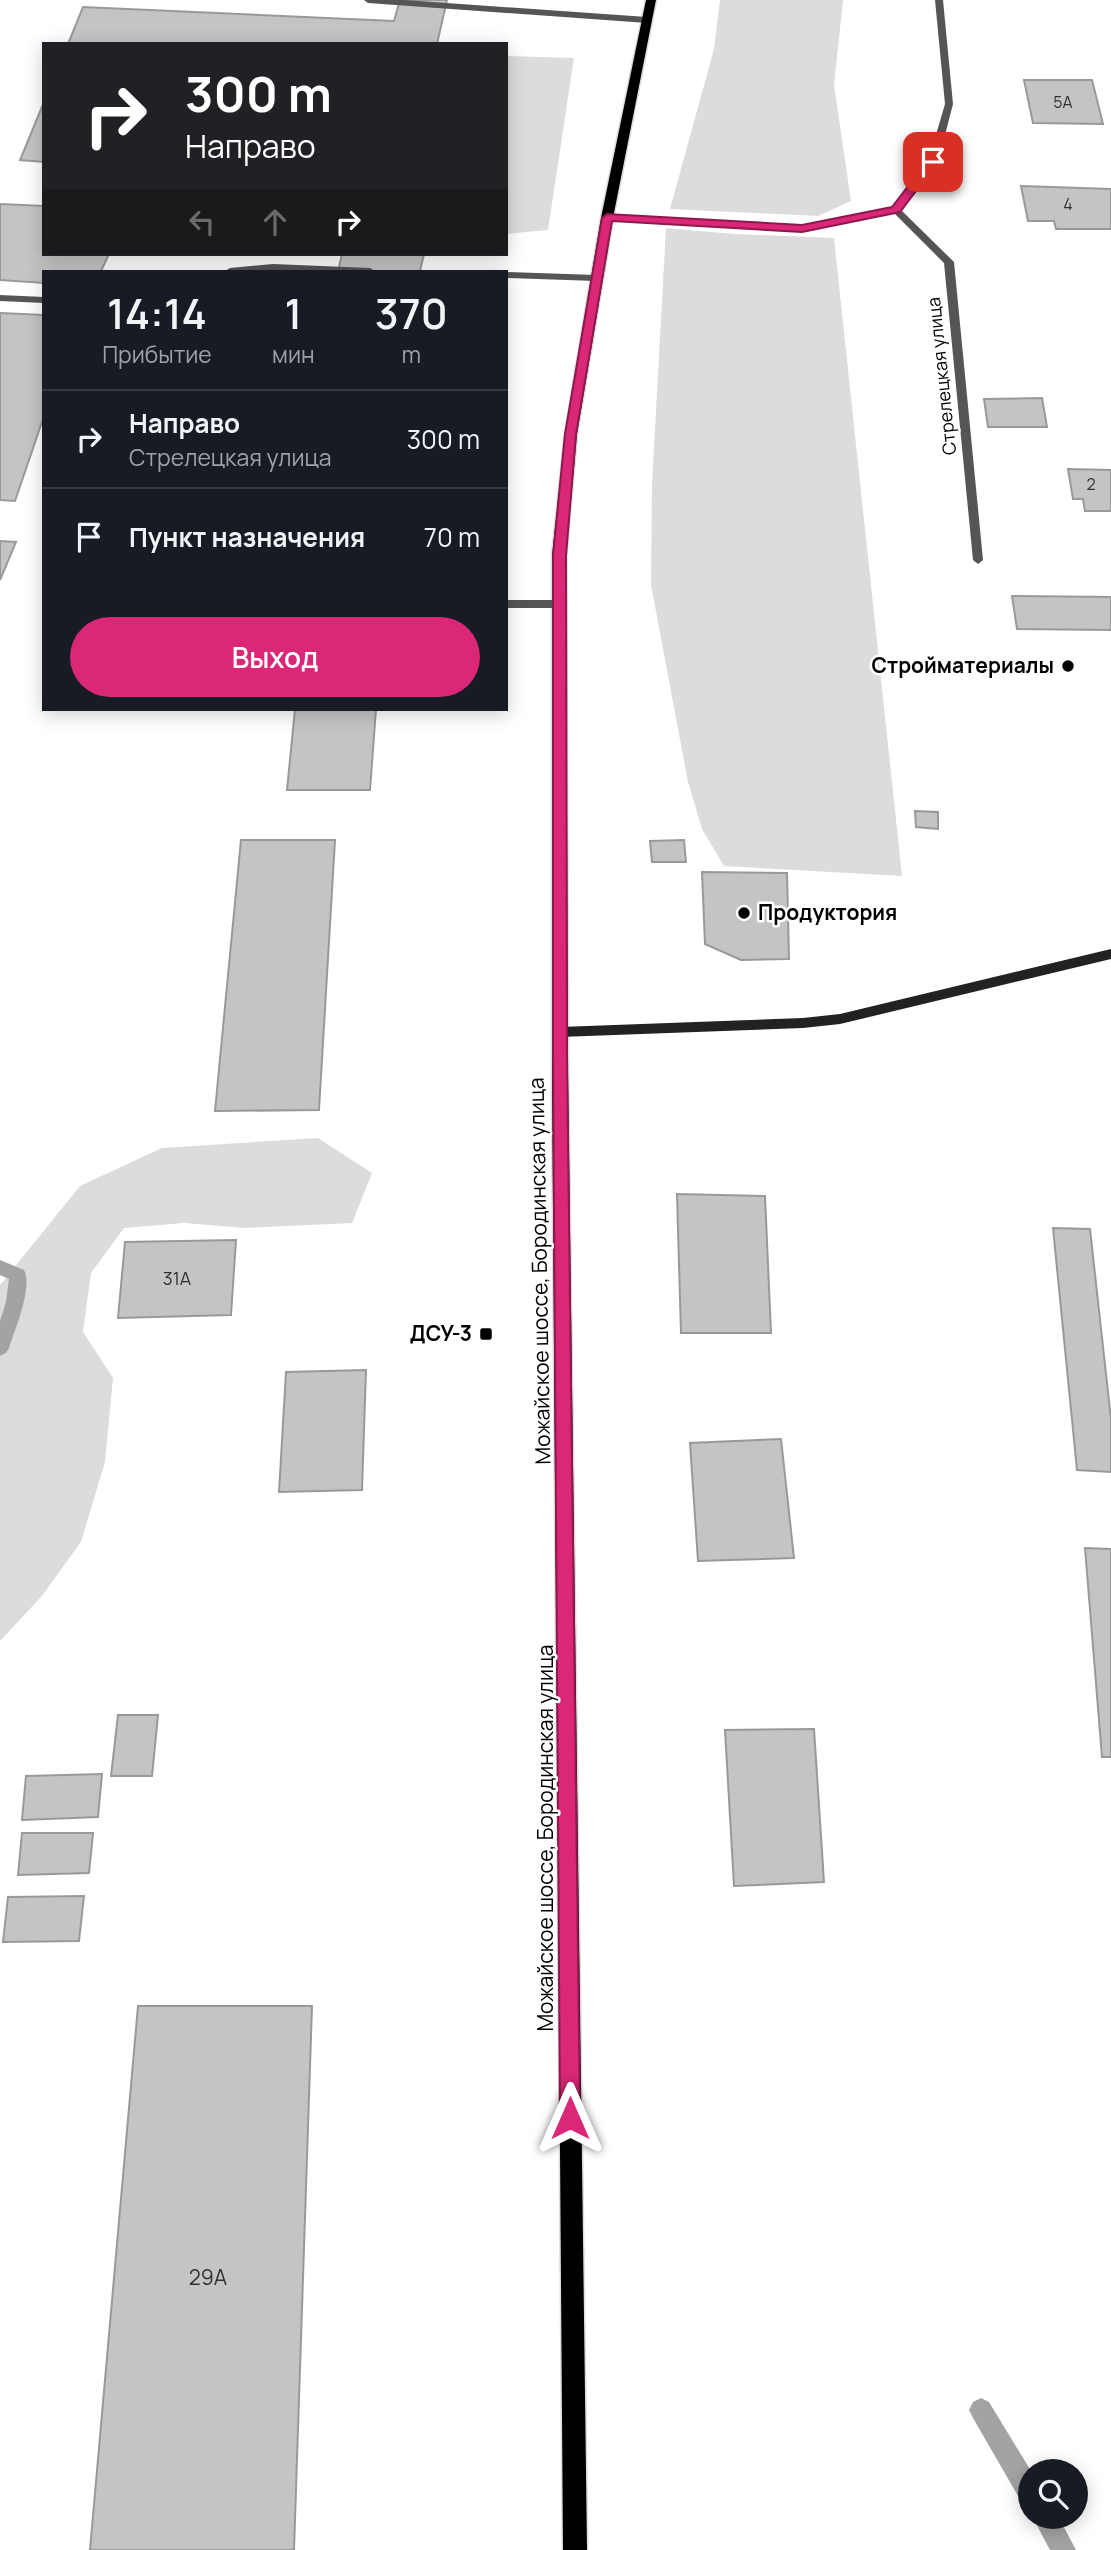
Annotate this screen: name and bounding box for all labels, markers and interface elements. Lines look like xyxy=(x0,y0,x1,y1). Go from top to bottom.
text: 300 m xyxy=(185,60,332,127)
icon: right xyxy=(70,70,161,161)
house number: 5А xyxy=(1053,91,1073,113)
text: Направо xyxy=(185,124,316,168)
pin xyxy=(903,132,963,192)
icon: arrive xyxy=(914,143,952,181)
house number: 4 xyxy=(1063,193,1073,215)
icon: left xyxy=(183,203,221,241)
icon: ahead xyxy=(256,203,294,241)
icon: right xyxy=(329,203,367,241)
text: 14:14 xyxy=(107,284,207,342)
text: 1 xyxy=(284,284,302,342)
text: 370 xyxy=(375,284,448,342)
street label: Стрелецкая улица xyxy=(921,296,961,456)
text: Прибытие xyxy=(102,338,212,370)
text: мин xyxy=(272,338,315,370)
text: m xyxy=(402,338,421,370)
text: Направо xyxy=(129,405,240,441)
icon: right xyxy=(70,420,108,458)
text: 300 m xyxy=(407,421,480,457)
text: Стрелецкая улица xyxy=(129,441,332,473)
house number: 2 xyxy=(1086,473,1096,495)
icon: arrive xyxy=(70,518,108,556)
text: Пункт назначения xyxy=(129,519,365,555)
text: 70 m xyxy=(424,519,480,555)
button: Выход xyxy=(70,617,480,697)
place label: Стройматериалы xyxy=(872,651,1054,679)
marker: Стройматериалы xyxy=(1060,658,1076,674)
place label: Продуктория xyxy=(758,898,897,926)
marker: Продуктория xyxy=(736,905,752,921)
street label: Можайское шоссе, Бородинская улица xyxy=(522,1077,556,1465)
house number: 31А xyxy=(163,1266,192,1290)
place label: ДСУ-3 xyxy=(410,1319,472,1347)
marker: ДСУ-3 xyxy=(478,1326,494,1342)
street label: Можайское шоссе, Бородинская улица xyxy=(531,1644,559,2032)
position arrow xyxy=(533,2081,607,2155)
house number: 29А xyxy=(189,2263,227,2291)
map controls xyxy=(1018,2459,1088,2529)
button: search xyxy=(1018,2459,1088,2529)

